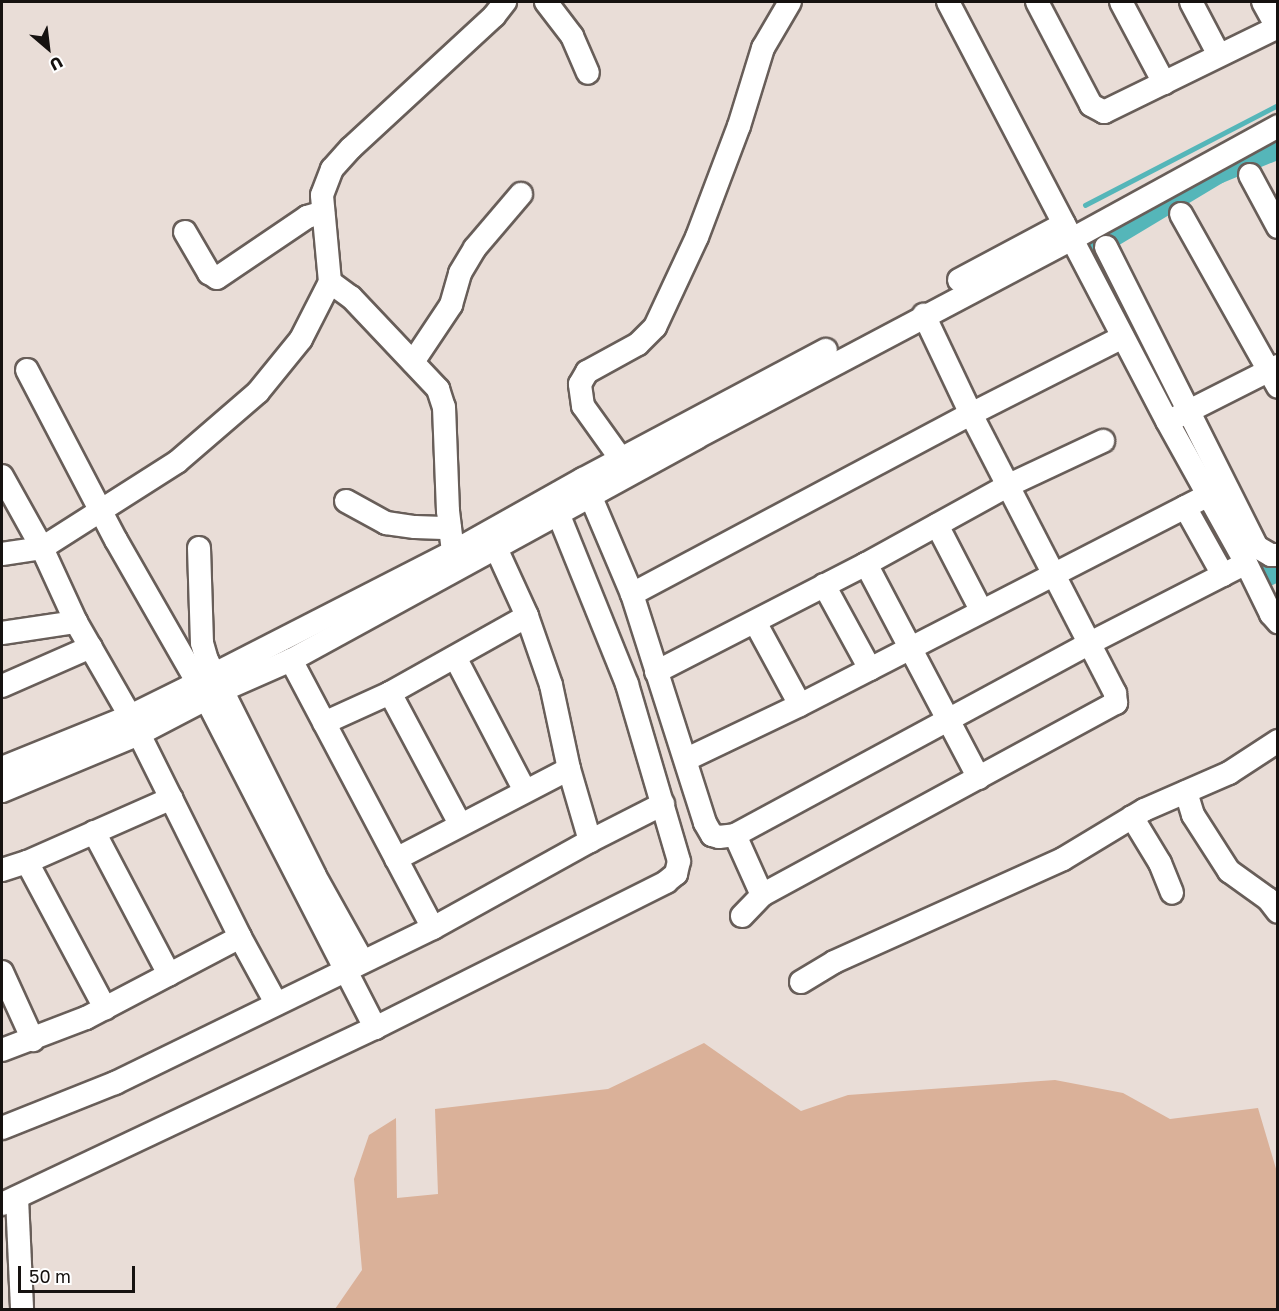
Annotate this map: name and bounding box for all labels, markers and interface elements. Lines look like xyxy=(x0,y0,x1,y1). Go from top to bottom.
north arrow xyxy=(18,18,78,78)
text: U xyxy=(47,52,66,75)
scale bar xyxy=(21,1254,138,1292)
text: 50 m xyxy=(29,1265,71,1287)

